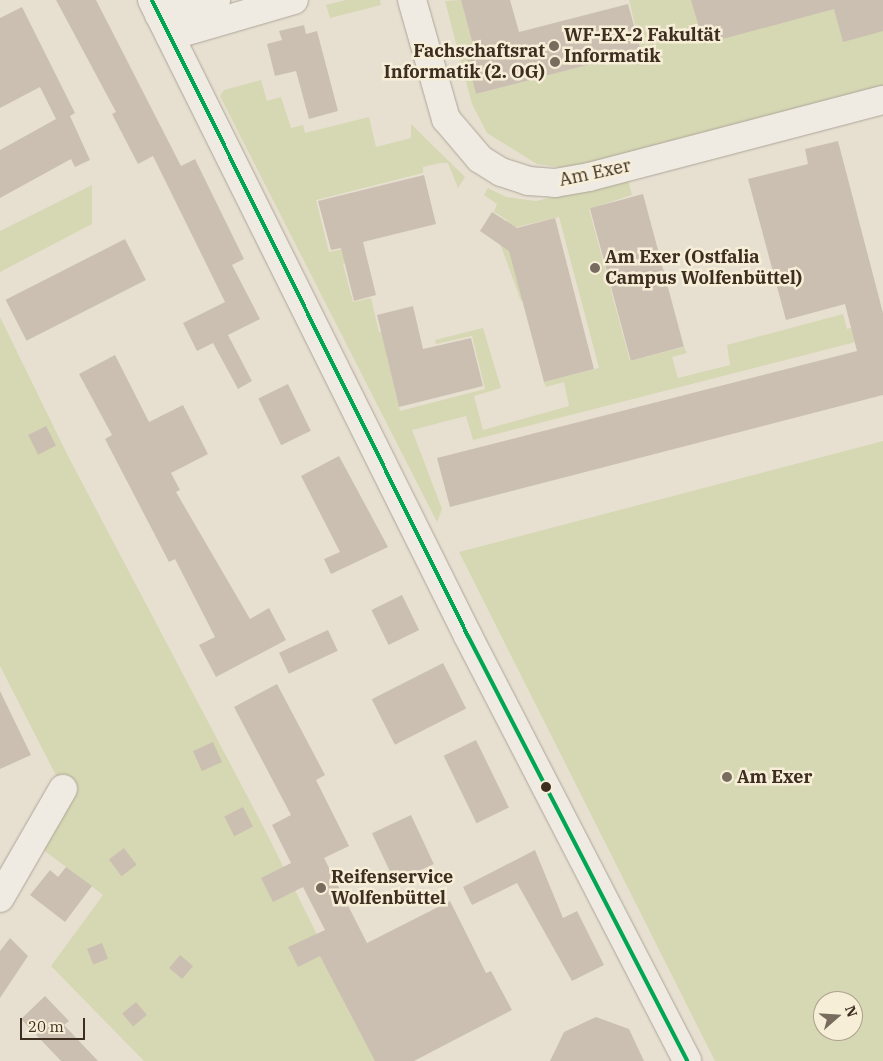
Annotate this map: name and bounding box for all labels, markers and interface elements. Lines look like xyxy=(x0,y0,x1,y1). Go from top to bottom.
place label: WF-EX-2 Fakultät Informatik xyxy=(564,25,720,68)
marker: WF-EX-2 Fakultät Informatik xyxy=(548,40,560,52)
place label: Fachschaftsrat Informatik (2. OG) xyxy=(384,41,545,84)
marker: Fachschaftsrat Informatik (2. OG) xyxy=(549,56,561,68)
street label: Am Exer xyxy=(557,155,633,191)
place label: Am Exer (Ostfalia Campus Wolfenbüttel) xyxy=(605,247,802,290)
marker: Am Exer (Ostfalia Campus Wolfenbüttel) xyxy=(589,262,601,274)
place label: Am Exer xyxy=(737,766,812,788)
marker: Am Exer xyxy=(721,771,733,783)
unlabelled marker xyxy=(541,782,551,792)
place label: Reifenservice Wolfenbüttel xyxy=(331,867,453,910)
marker: Reifenservice Wolfenbüttel xyxy=(315,882,327,894)
north arrow xyxy=(813,991,863,1041)
text: N xyxy=(841,1003,862,1020)
scale bar xyxy=(22,1008,88,1040)
text: 20 m xyxy=(28,1017,64,1036)

